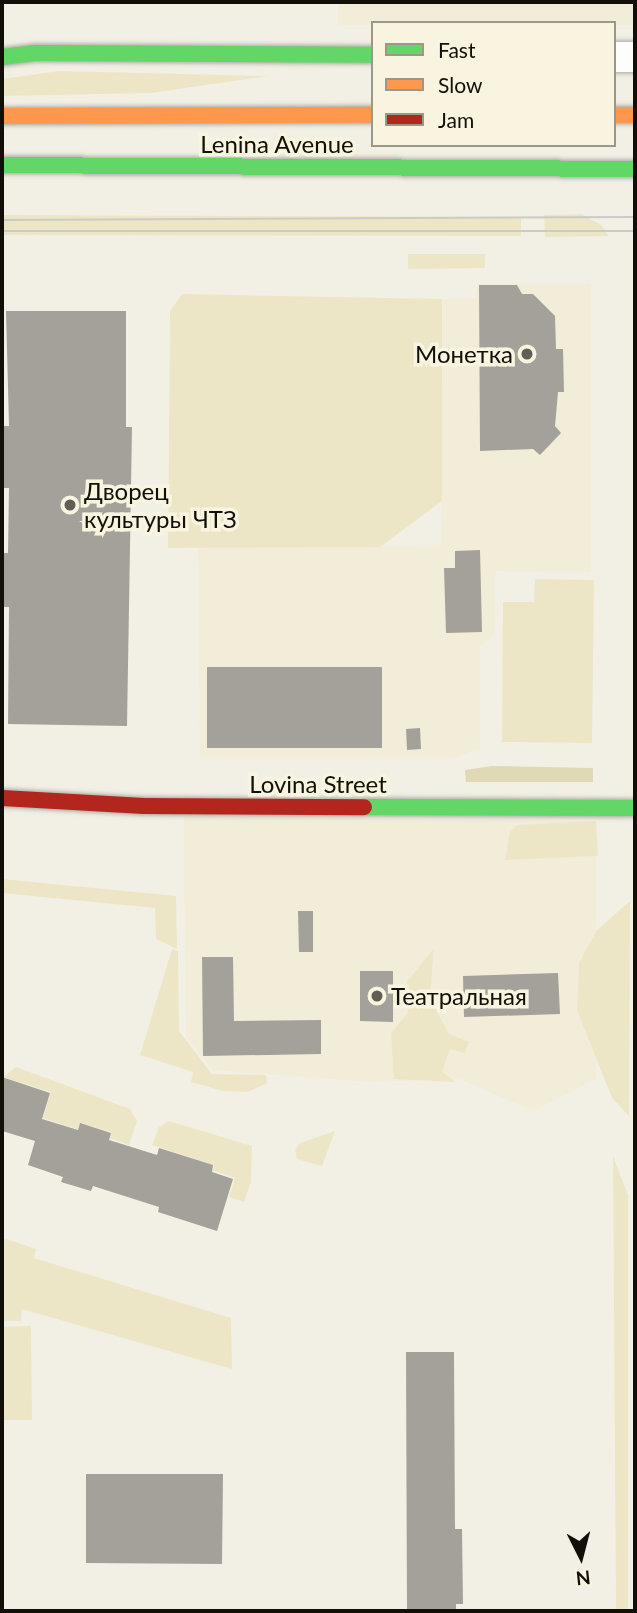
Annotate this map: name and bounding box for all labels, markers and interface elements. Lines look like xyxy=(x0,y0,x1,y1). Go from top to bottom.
legend xyxy=(371,21,616,147)
text: Fast xyxy=(438,37,475,62)
text: Slow xyxy=(438,72,482,97)
text: Jam xyxy=(438,107,474,132)
street label: Lenina Avenue xyxy=(200,130,354,158)
place label: Монетка xyxy=(415,340,513,368)
marker: Монетка xyxy=(519,346,535,362)
place label: Дворец культуры ЧТЗ xyxy=(84,477,237,533)
marker: Дворец культуры ЧТЗ xyxy=(62,497,78,513)
street label: Lovina Street xyxy=(249,770,387,798)
place label: Театральная xyxy=(391,982,527,1010)
marker: Театральная xyxy=(369,988,385,1004)
north arrow xyxy=(546,1522,616,1592)
text: N xyxy=(575,1566,592,1591)

